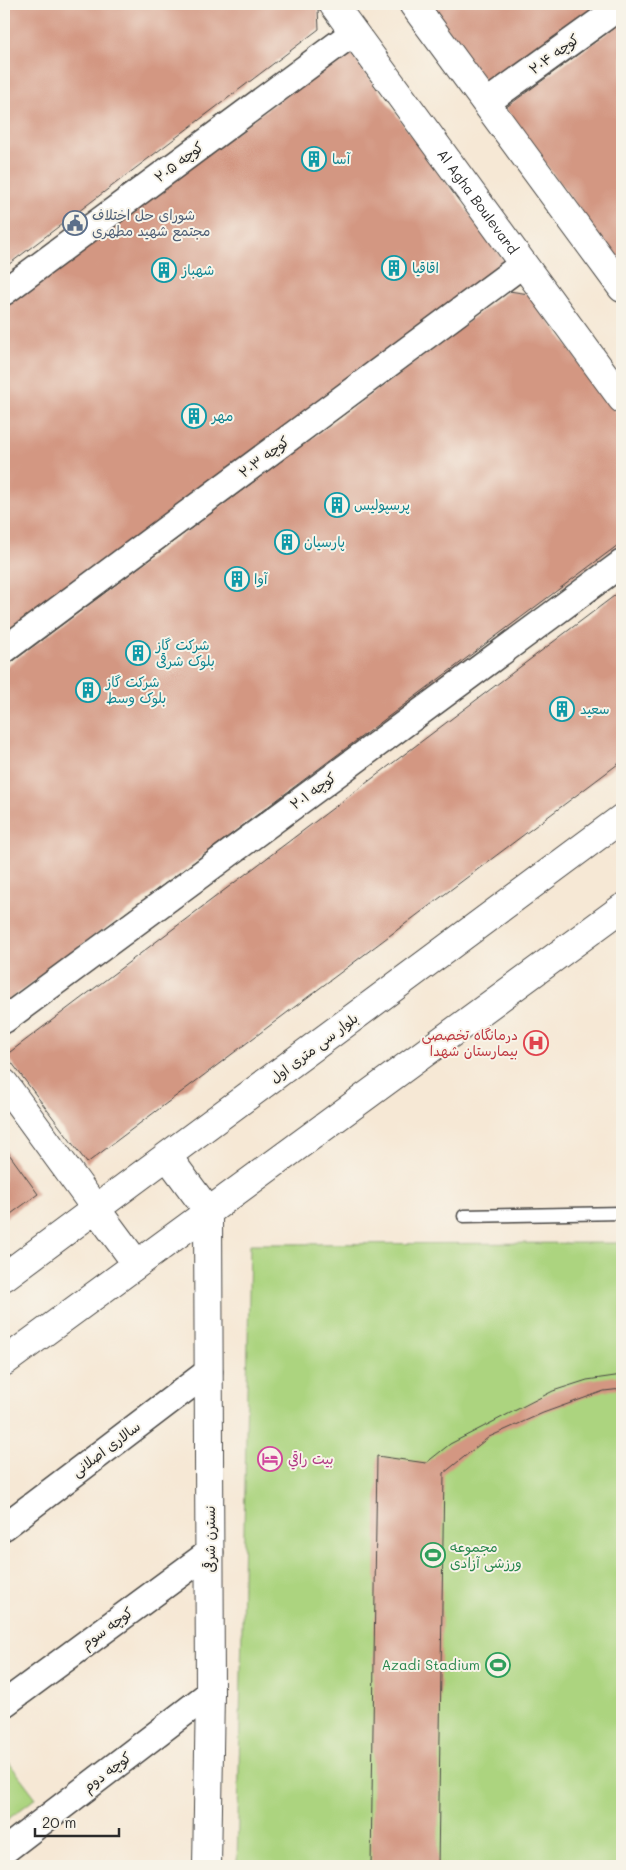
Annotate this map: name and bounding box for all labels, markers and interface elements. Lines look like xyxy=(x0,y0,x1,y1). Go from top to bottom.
street label: کوچه ۲۰۴ xyxy=(525,29,583,79)
street label: کوچه ۲۰۵ xyxy=(150,137,208,187)
street label: Al Agha Boulevard xyxy=(433,145,523,258)
building icon: آسا xyxy=(301,146,327,172)
place label: آسا xyxy=(332,149,351,168)
place label: شورای حل اختلاف مجتمع شهید مطهری xyxy=(92,205,210,242)
public building icon: شورای حل اختلاف مجتمع شهید مطهری xyxy=(62,210,88,236)
building icon: اقاقیا xyxy=(381,255,407,281)
building icon: شهباز xyxy=(151,257,177,283)
place label: اقاقیا xyxy=(412,258,439,277)
place label: شهباز xyxy=(181,260,214,279)
building icon: مهر xyxy=(181,403,207,429)
place label: مهر xyxy=(211,406,233,425)
street label: کوچه ۲۰۳ xyxy=(235,431,293,483)
building icon: پرسپولیس xyxy=(324,492,350,518)
place label: پرسپولیس xyxy=(354,495,410,515)
building icon: پارسیان xyxy=(274,529,300,555)
place label: پارسیان xyxy=(304,532,345,552)
building icon: آوا xyxy=(224,566,250,592)
place label: آوا xyxy=(254,569,268,588)
place label: شرکت گاز بلوک شرقی xyxy=(155,635,215,671)
building icon: شرکت گاز بلوک شرقی xyxy=(125,640,151,666)
place label: شرکت گاز بلوک وسط xyxy=(105,672,166,708)
building icon: شرکت گاز بلوک وسط xyxy=(75,677,101,703)
building icon: سعید xyxy=(549,696,575,722)
place label: سعید xyxy=(580,699,610,718)
street label: کوچه ۲۰۱ xyxy=(286,768,340,814)
street label: بلوار سی متری اول xyxy=(266,1008,362,1087)
place label: درمانگاه تخصصی بیمارستان شهدا xyxy=(421,1025,518,1060)
hospital icon: درمانگاه تخصصی بیمارستان شهدا xyxy=(523,1030,549,1056)
street label: سالاری اصلانی xyxy=(67,1417,144,1481)
hotel icon: بيت راقي xyxy=(257,1446,283,1472)
place label: بيت راقي xyxy=(288,1449,334,1470)
street label: نسترن شرقی xyxy=(200,1506,219,1572)
place label: مجموعه ورزشی آزادی xyxy=(450,1537,522,1572)
sports icon: مجموعه ورزشی آزادی xyxy=(420,1542,446,1568)
street label: کوچه سوم xyxy=(77,1602,138,1655)
sports icon: Azadi Stadium xyxy=(485,1652,511,1678)
place label: Azadi Stadium xyxy=(381,1655,480,1674)
street label: کوچه دوم xyxy=(79,1747,136,1798)
scale bar xyxy=(35,1805,119,1837)
text: 20 m xyxy=(42,1812,76,1832)

